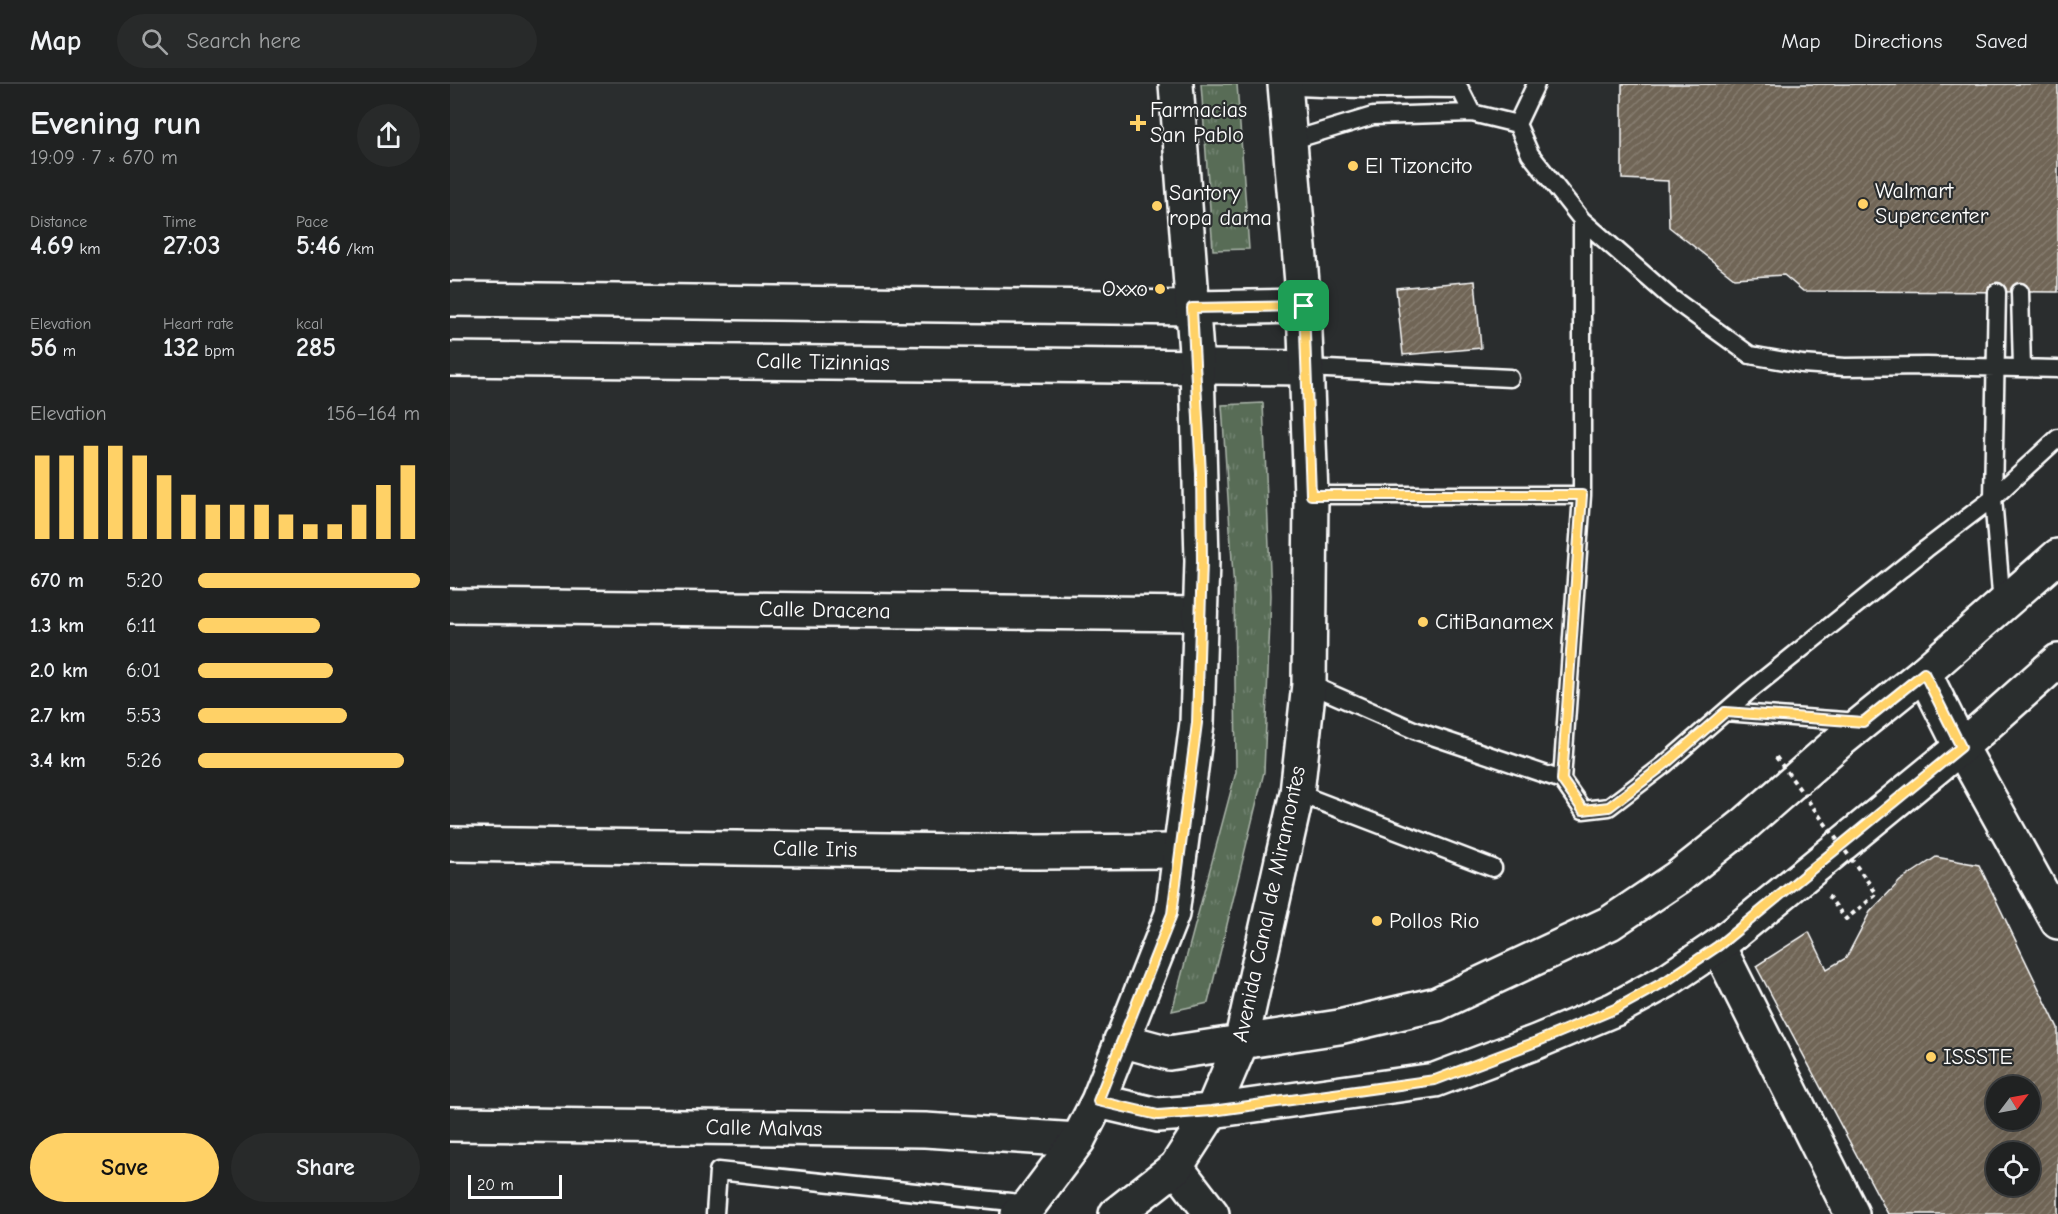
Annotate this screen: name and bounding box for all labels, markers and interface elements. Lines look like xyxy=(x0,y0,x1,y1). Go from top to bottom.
search box xyxy=(117,14,537,68)
text: Map xyxy=(30,25,81,57)
icon: search xyxy=(138,25,171,58)
text: Search here xyxy=(186,28,301,54)
text: Map xyxy=(1781,29,1821,53)
text: Directions xyxy=(1854,29,1943,53)
text: Saved xyxy=(1976,29,2028,53)
place label: Farmacias San Pablo xyxy=(1150,97,1247,148)
text: Evening run xyxy=(30,104,201,142)
button: share xyxy=(357,104,420,167)
marker: Farmacias San Pablo xyxy=(1131,116,1145,130)
text: 19:09 · 7 × 670 m xyxy=(30,146,178,169)
place label: El Tizoncito xyxy=(1365,153,1473,179)
marker: El Tizoncito xyxy=(1346,159,1360,173)
place label: Walmart Supercenter xyxy=(1875,178,1989,229)
place label: Santory ropa dama xyxy=(1169,180,1272,231)
marker: Walmart Supercenter xyxy=(1856,197,1870,211)
marker: Santory ropa dama xyxy=(1150,199,1164,213)
text: Distance xyxy=(30,213,87,231)
text: Time xyxy=(163,213,196,231)
text: Pace xyxy=(296,213,328,231)
text: 4.69 xyxy=(30,231,74,261)
text: 27:03 xyxy=(163,231,220,261)
text: 5:46 xyxy=(296,231,341,261)
text: km xyxy=(74,240,100,258)
text: /km xyxy=(341,240,374,258)
place label: Oxxo xyxy=(1102,276,1148,302)
pin xyxy=(1278,280,1329,331)
marker: Oxxo xyxy=(1153,282,1167,296)
icon: arrive xyxy=(1287,289,1320,322)
text: Elevation xyxy=(30,315,91,333)
text: Heart rate xyxy=(163,315,234,333)
text: kcal xyxy=(296,315,323,333)
text: 56 xyxy=(30,333,57,363)
text: 132 xyxy=(163,333,199,363)
text: 285 xyxy=(296,333,336,363)
text: m xyxy=(57,342,76,360)
text: bpm xyxy=(199,342,235,360)
street label: Calle Tizinnias xyxy=(756,348,890,376)
text: Elevation xyxy=(30,402,107,425)
text: 156–164 m xyxy=(327,402,420,425)
text: 670 m xyxy=(30,569,84,592)
text: 5:20 xyxy=(126,569,163,592)
street label: Calle Dracena xyxy=(759,596,891,624)
place label: CitiBanamex xyxy=(1435,609,1554,635)
text: 1.3 km xyxy=(30,614,84,637)
text: 6:11 xyxy=(126,614,156,637)
marker: CitiBanamex xyxy=(1416,615,1430,629)
text: 2.0 km xyxy=(30,659,88,682)
text: 6:01 xyxy=(126,659,161,682)
text: 2.7 km xyxy=(30,704,85,727)
text: 5:53 xyxy=(126,704,161,727)
text: 3.4 km xyxy=(30,749,86,772)
text: 5:26 xyxy=(126,749,162,772)
street label: Avenida Canal de Miramontes xyxy=(1227,764,1311,1044)
street label: Calle Iris xyxy=(773,835,857,863)
place label: Pollos Rio xyxy=(1389,908,1479,934)
marker: Pollos Rio xyxy=(1370,914,1384,928)
place label: ISSSTE xyxy=(1943,1044,2013,1070)
marker: ISSSTE xyxy=(1924,1050,1938,1064)
north arrow xyxy=(1986,1076,2040,1130)
map controls xyxy=(1986,1076,2040,1196)
street label: Calle Malvas xyxy=(705,1114,823,1142)
button: Save xyxy=(30,1133,219,1202)
button: Share xyxy=(231,1133,420,1202)
button: locate xyxy=(1986,1142,2040,1196)
scale bar xyxy=(468,1172,562,1200)
text: 20 m xyxy=(477,1176,514,1194)

